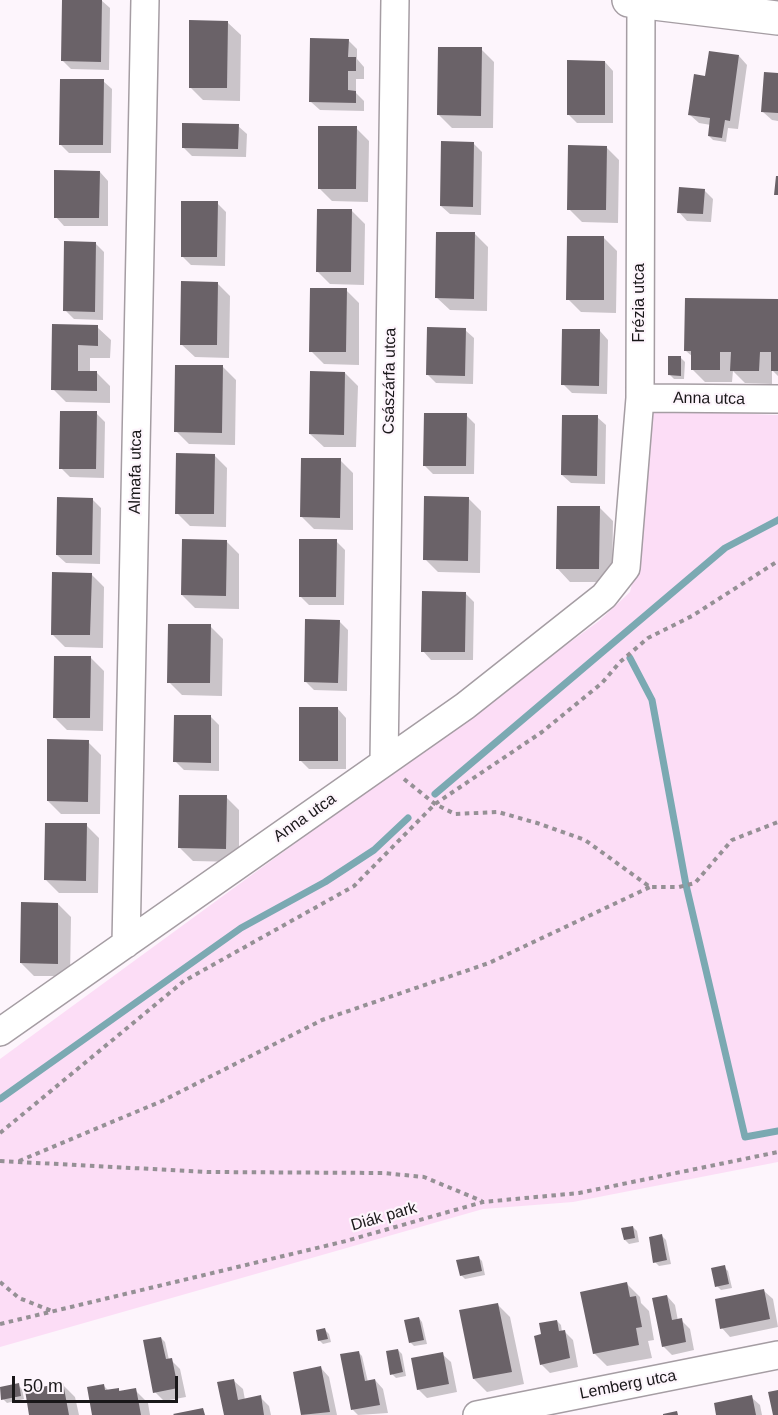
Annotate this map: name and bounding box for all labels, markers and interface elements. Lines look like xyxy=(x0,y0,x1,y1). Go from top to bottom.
street label: Frézia utca xyxy=(630,263,650,343)
street label: Császárfa utca xyxy=(379,327,401,435)
street label: Anna utca xyxy=(673,389,745,409)
street label: Almafa utca xyxy=(126,430,146,514)
street label: Anna utca xyxy=(270,789,340,847)
street label: Diák park xyxy=(349,1198,419,1236)
scale bar xyxy=(15,1364,182,1402)
street label: Lemberg utca xyxy=(578,1366,678,1404)
text: 50 m xyxy=(23,1376,63,1396)

